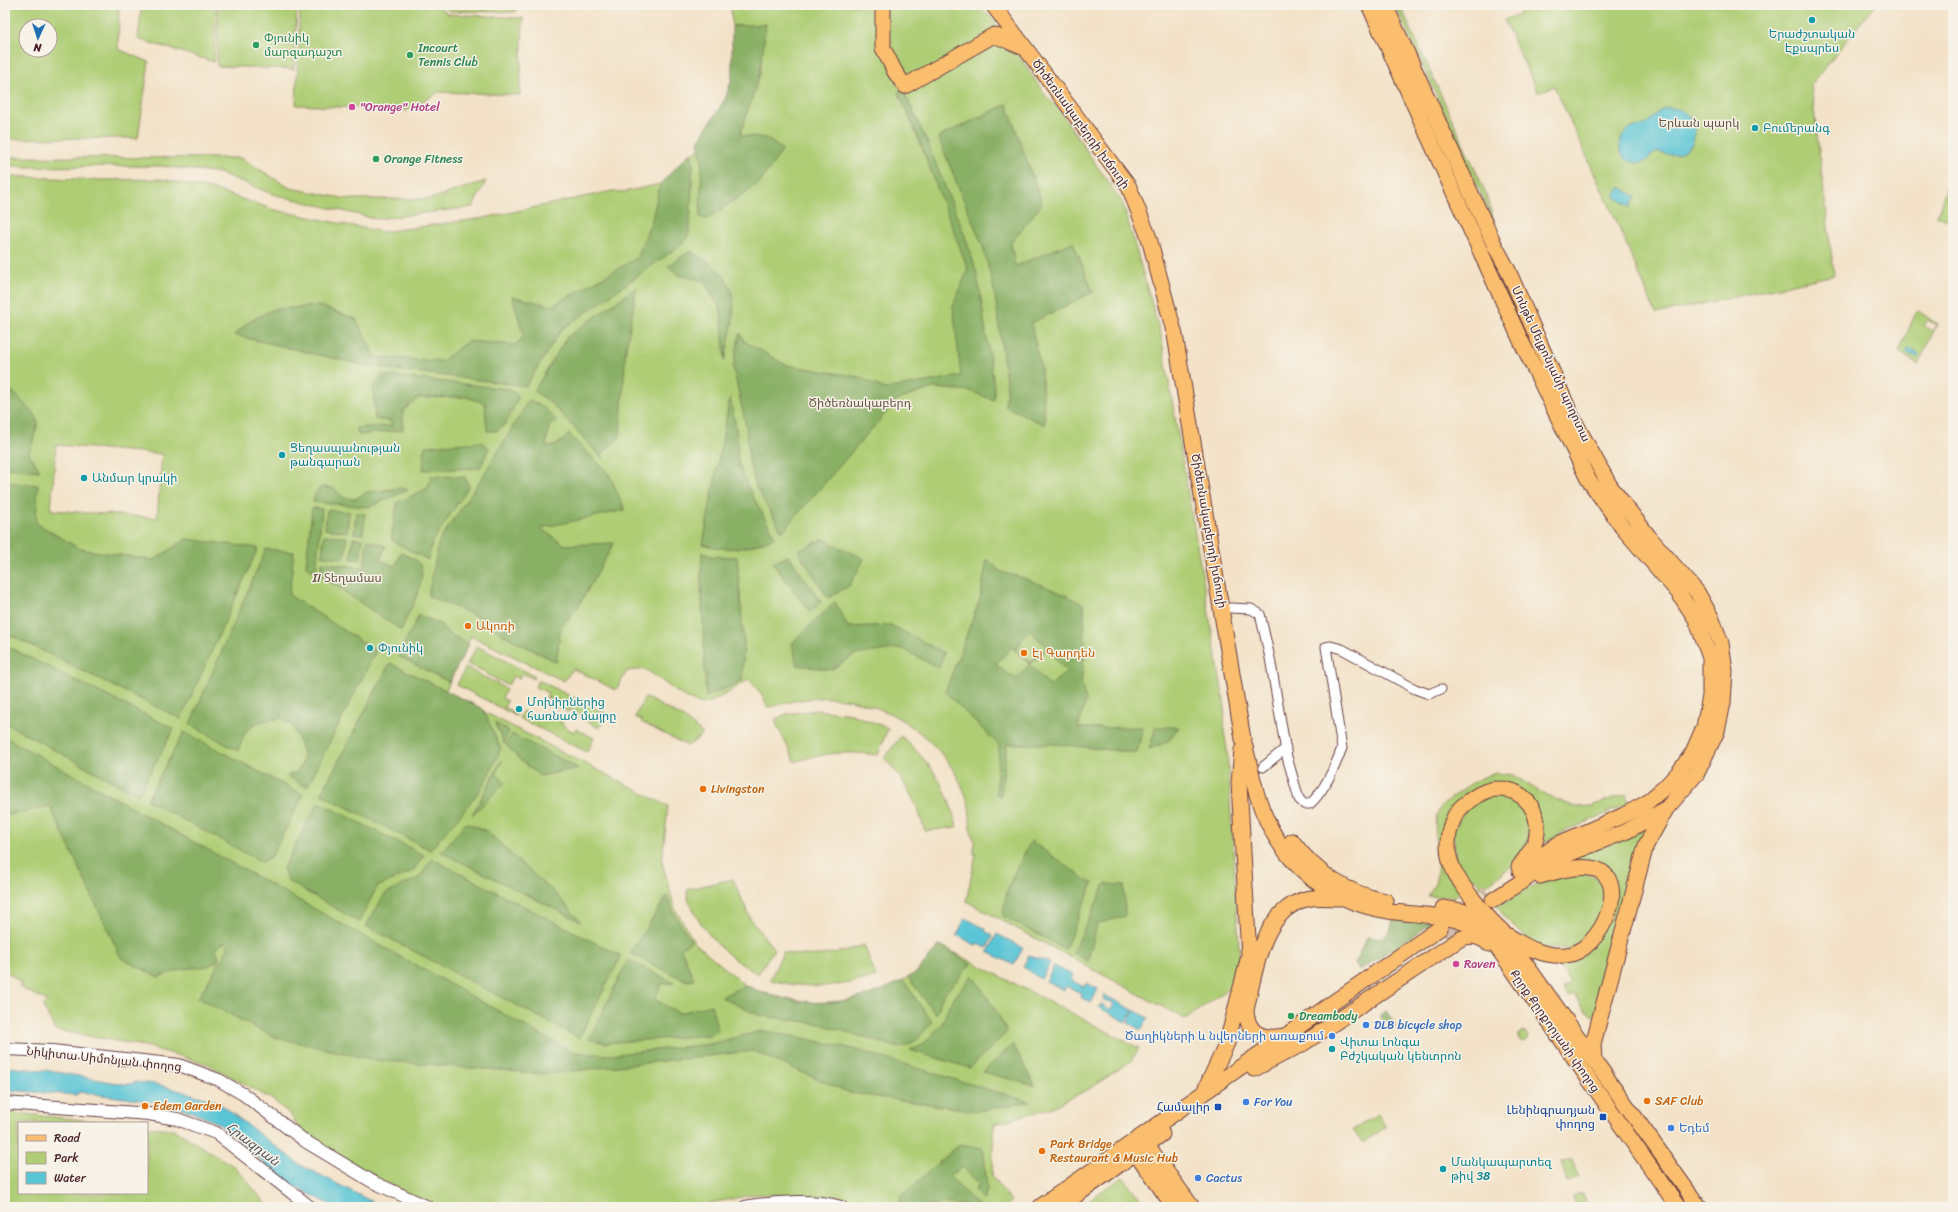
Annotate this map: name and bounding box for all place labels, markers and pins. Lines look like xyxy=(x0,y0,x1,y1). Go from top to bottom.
marker: Երաժշտական Էքսպրես xyxy=(1807,15,1817,25)
place label: Երաժշտական Էքսպրես xyxy=(1769,23,1855,59)
place label: Փյունիկ մարզադաշտ xyxy=(264,27,343,63)
place label: Incourt Tennis Club xyxy=(417,37,478,73)
marker: Փյունիկ մարզադաշտ xyxy=(251,40,261,50)
marker: Incourt Tennis Club xyxy=(405,50,415,60)
place label: "Orange" Hotel xyxy=(360,96,440,118)
marker: "Orange" Hotel xyxy=(347,102,357,112)
place label: Բումերանգ xyxy=(1763,117,1830,139)
marker: Բումերանգ xyxy=(1750,123,1760,133)
place label: Orange Fitness xyxy=(384,148,463,170)
marker: Orange Fitness xyxy=(371,154,381,164)
place label: Ցեղասպանության թանգարան xyxy=(290,437,400,473)
marker: Ցեղասպանության թանգարան xyxy=(277,450,287,460)
place label: Անմար կրակի xyxy=(92,467,177,489)
marker: Անմար կրակի xyxy=(79,473,89,483)
place label: Ակոռի xyxy=(476,615,515,637)
marker: Ակոռի xyxy=(463,621,473,631)
place label: Փյունիկ xyxy=(378,637,423,659)
place label: Էլ Գարդեն xyxy=(1032,642,1095,664)
marker: Փյունիկ xyxy=(365,643,375,653)
marker: Էլ Գարդեն xyxy=(1019,648,1029,658)
place label: Մոխիրներից հառնած մայրը xyxy=(527,691,616,727)
marker: Մոխիրներից հառնած մայրը xyxy=(514,704,524,714)
place label: Livingston xyxy=(711,778,765,800)
marker: Livingston xyxy=(698,784,708,794)
place label: Raven xyxy=(1464,953,1496,975)
marker: Raven xyxy=(1451,959,1461,969)
place label: Dreambody xyxy=(1299,1005,1358,1027)
marker: Dreambody xyxy=(1286,1011,1296,1021)
place label: DLB bicycle shop xyxy=(1374,1014,1462,1036)
marker: DLB bicycle shop xyxy=(1361,1020,1371,1030)
place label: Ծաղիկների և նվերների առաքում xyxy=(1125,1025,1324,1047)
marker: Ծաղիկների և նվերների առաքում xyxy=(1327,1031,1337,1041)
place label: Վիտա Լոնգա Բժշկական կենտրոն xyxy=(1340,1031,1462,1067)
marker: Վիտա Լոնգա Բժշկական կենտրոն xyxy=(1327,1044,1337,1054)
place label: SAF Club xyxy=(1655,1090,1704,1112)
place label: For You xyxy=(1254,1091,1293,1113)
place label: Edem Garden xyxy=(153,1095,222,1117)
place label: Համալիր xyxy=(1157,1096,1210,1118)
marker: SAF Club xyxy=(1642,1096,1652,1106)
marker: For You xyxy=(1241,1097,1251,1107)
place label: Լենինգրադյան փողոց xyxy=(1506,1099,1595,1135)
marker: Edem Garden xyxy=(140,1101,150,1111)
marker: Համալիր xyxy=(1213,1102,1223,1112)
marker: Լենինգրադյան փողոց xyxy=(1598,1112,1608,1122)
place label: Եդեմ xyxy=(1679,1117,1709,1139)
marker: Եդեմ xyxy=(1666,1123,1676,1133)
place label: Park Bridge Restaurant & Music Hub xyxy=(1050,1133,1179,1169)
marker: Park Bridge Restaurant & Music Hub xyxy=(1037,1146,1047,1156)
place label: Մանկապարտեզ թիվ 38 xyxy=(1451,1151,1552,1187)
marker: Մանկապարտեզ թիվ 38 xyxy=(1438,1164,1448,1174)
place label: Cactus xyxy=(1206,1167,1242,1189)
marker: Cactus xyxy=(1193,1173,1203,1183)

